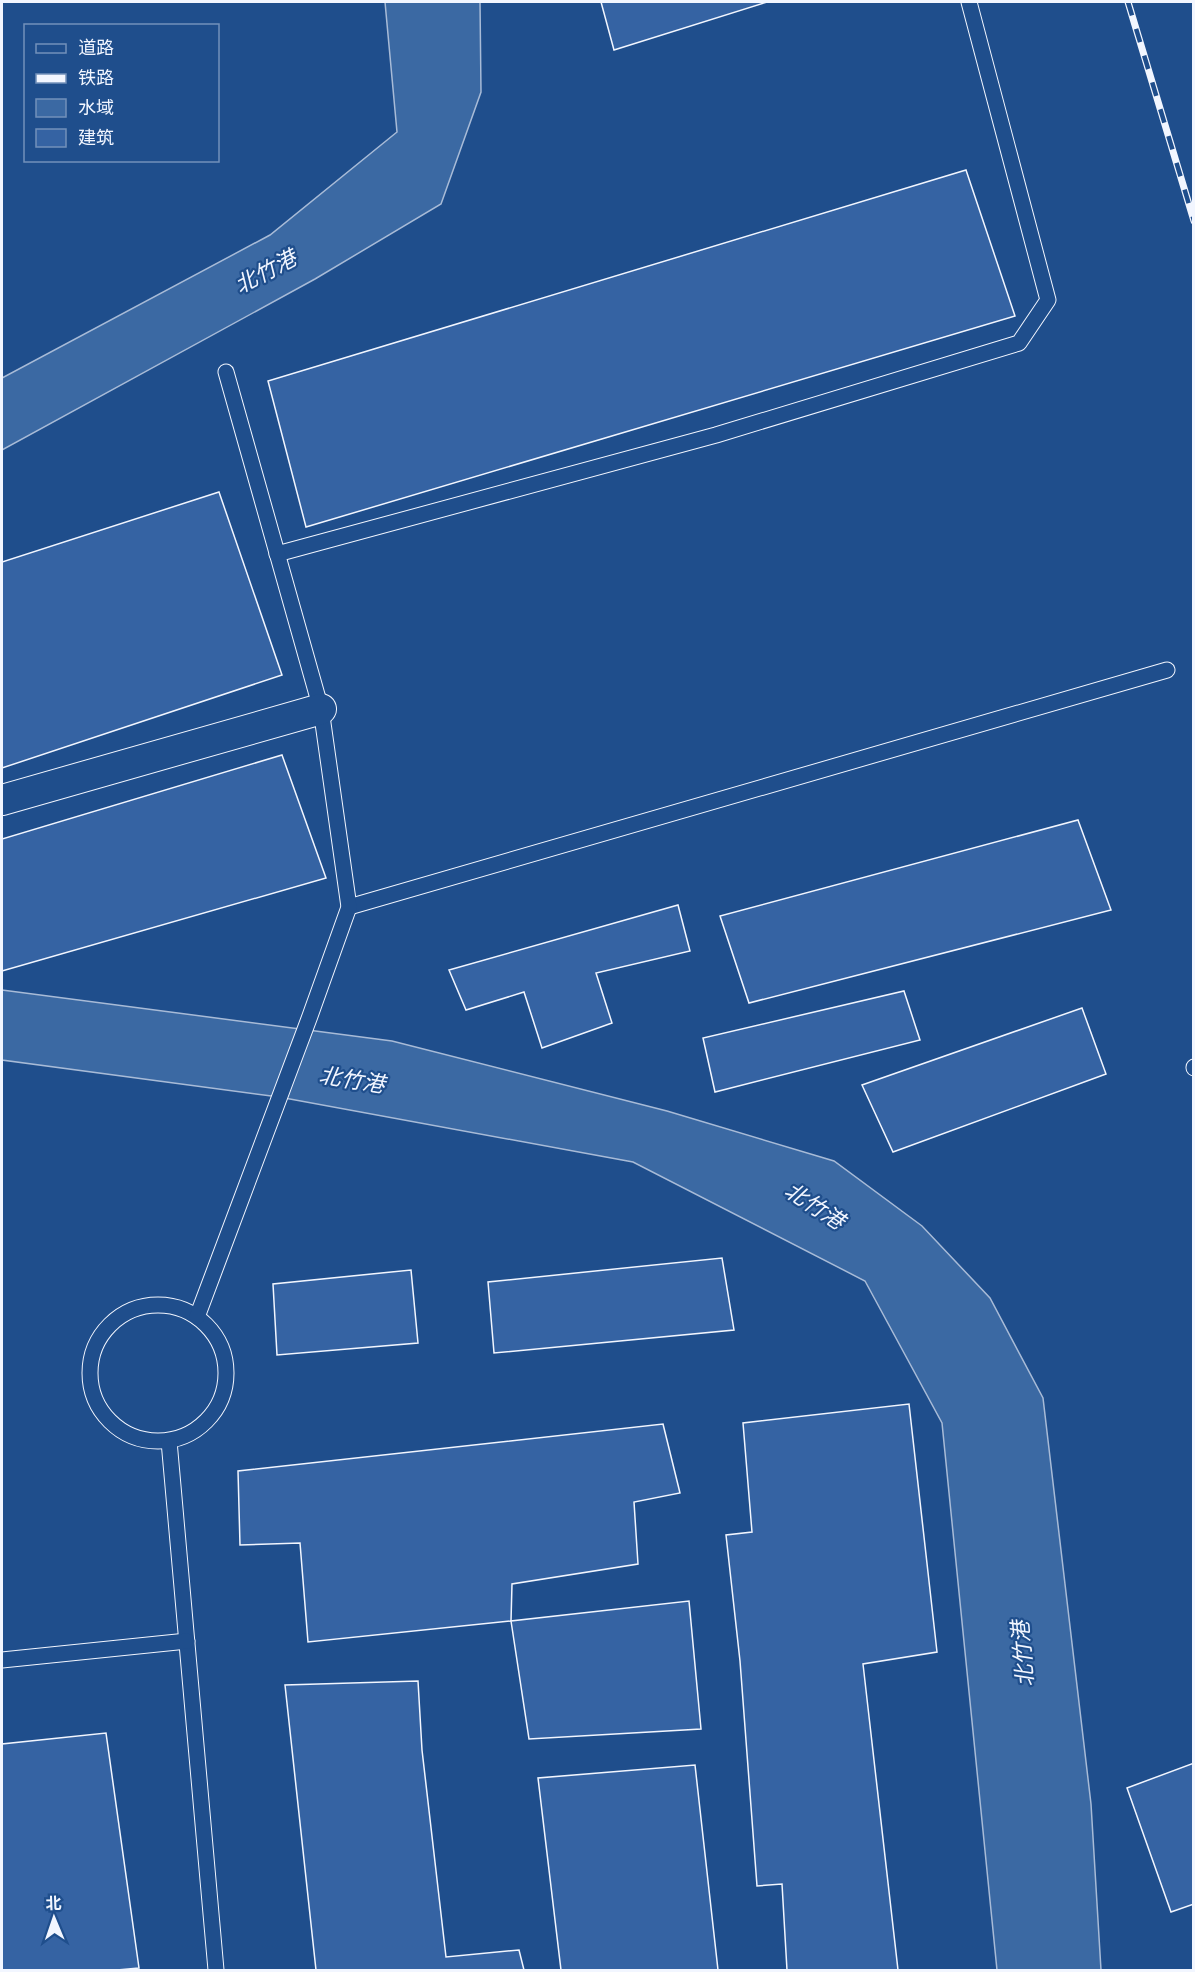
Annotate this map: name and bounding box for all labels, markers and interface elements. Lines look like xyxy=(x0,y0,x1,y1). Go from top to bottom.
legend xyxy=(24,24,219,162)
text: 道路 xyxy=(78,36,114,58)
text: 铁路 xyxy=(78,66,114,88)
text: 水域 xyxy=(78,96,114,118)
text: 建筑 xyxy=(78,126,114,148)
water label: 北竹港 xyxy=(230,242,303,298)
water label: 北竹港 xyxy=(317,1061,390,1098)
water label: 北竹港 xyxy=(780,1176,853,1236)
water label: 北竹港 xyxy=(1005,1617,1038,1688)
north arrow xyxy=(24,1888,84,1948)
text: 北 xyxy=(45,1893,62,1912)

